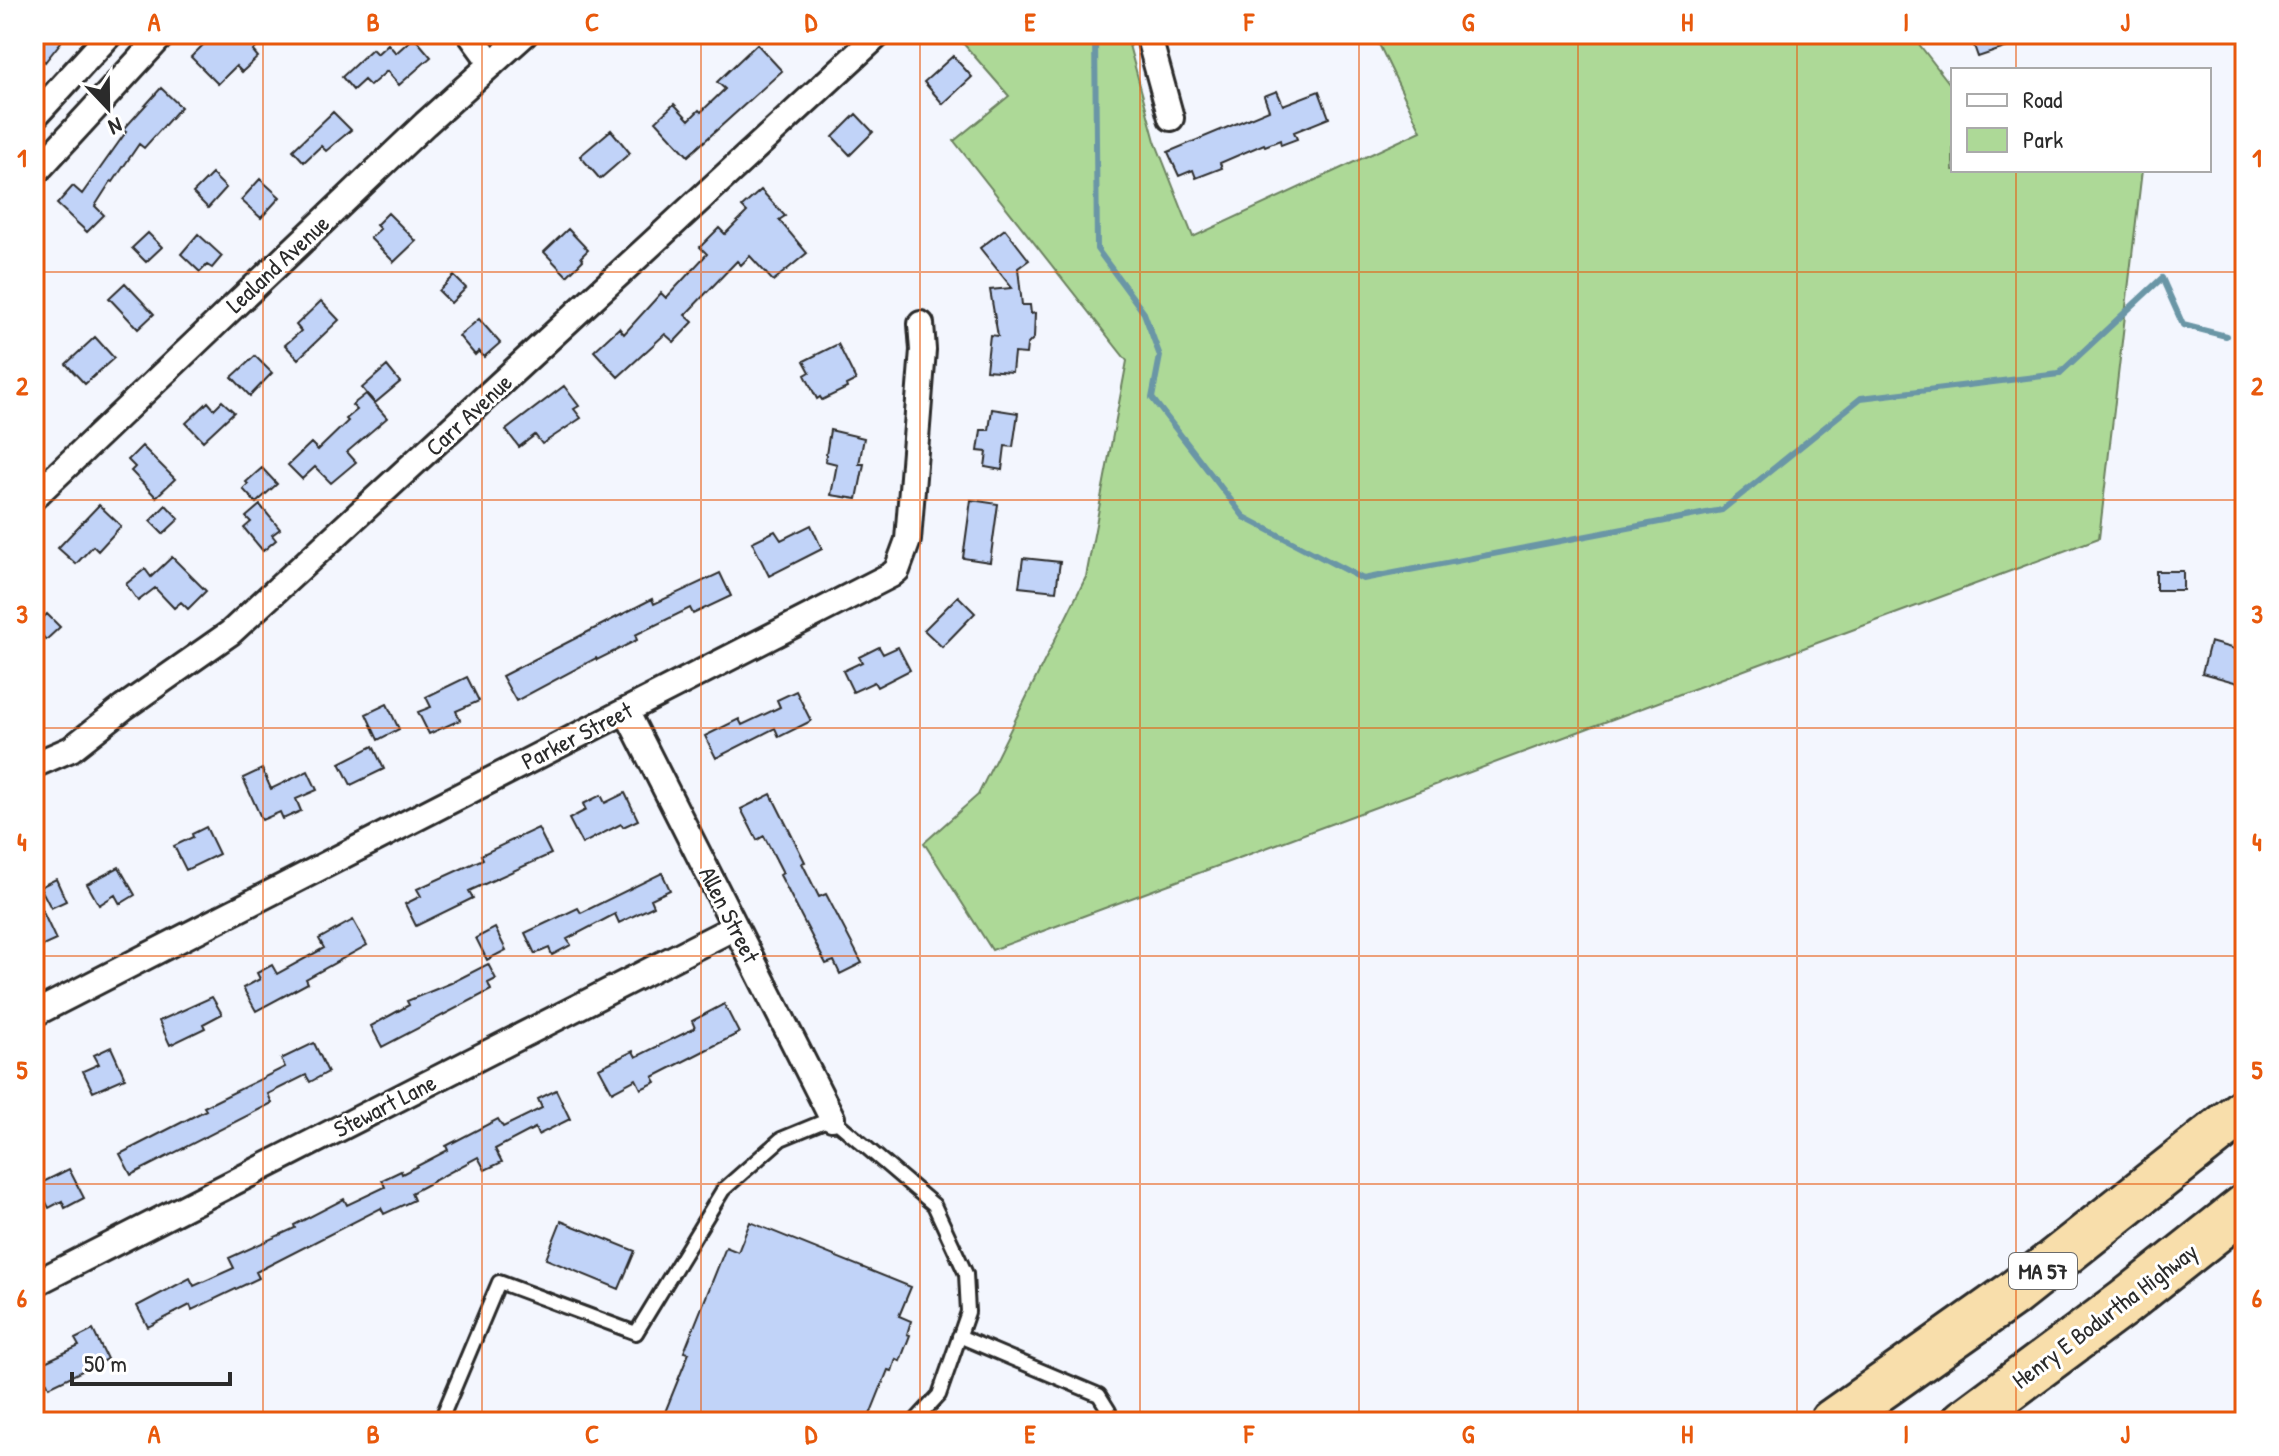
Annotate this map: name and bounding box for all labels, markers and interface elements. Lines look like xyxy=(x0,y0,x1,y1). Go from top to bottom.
text: A xyxy=(148,4,161,39)
text: B xyxy=(366,4,380,39)
text: C xyxy=(585,4,599,39)
text: D xyxy=(805,4,818,39)
text: E xyxy=(1024,4,1036,39)
text: F xyxy=(1243,4,1255,39)
text: G xyxy=(1462,4,1475,39)
text: H xyxy=(1681,4,1693,39)
text: I xyxy=(1903,4,1909,39)
text: J xyxy=(2120,4,2130,39)
north arrow xyxy=(68,68,148,148)
legend xyxy=(1951,68,2211,172)
text: Road xyxy=(2023,83,2062,115)
text: N xyxy=(104,110,127,143)
text: Park xyxy=(2023,123,2063,155)
text: 1 xyxy=(17,140,27,175)
text: 1 xyxy=(2252,140,2262,175)
street label: Lealand Avenue xyxy=(219,207,336,319)
street label: Carr Avenue xyxy=(418,366,519,463)
text: 2 xyxy=(16,368,29,403)
text: 2 xyxy=(2251,368,2264,403)
text: 3 xyxy=(16,596,28,631)
text: 3 xyxy=(2251,596,2263,631)
street label: Parker Street xyxy=(516,693,638,777)
text: 4 xyxy=(17,824,27,859)
text: 4 xyxy=(2252,824,2262,859)
street label: Allen Street xyxy=(692,861,768,969)
text: 5 xyxy=(17,1052,28,1087)
text: 5 xyxy=(2252,1052,2263,1087)
street label: Stewart Lane xyxy=(328,1065,442,1145)
street label: Henry E Bodurtha Highway xyxy=(2005,1235,2203,1395)
road number: MA 57 xyxy=(2009,1253,2077,1289)
text: 6 xyxy=(17,1280,28,1315)
text: 6 xyxy=(2252,1280,2263,1315)
scale bar xyxy=(72,1336,230,1386)
text: 50 m xyxy=(84,1347,127,1379)
text: A xyxy=(148,1416,161,1451)
text: B xyxy=(366,1416,380,1451)
text: C xyxy=(585,1416,599,1451)
text: D xyxy=(805,1416,818,1451)
text: E xyxy=(1024,1416,1036,1451)
text: F xyxy=(1243,1416,1255,1451)
text: G xyxy=(1462,1416,1475,1451)
text: H xyxy=(1681,1416,1693,1451)
text: I xyxy=(1903,1416,1909,1451)
text: J xyxy=(2120,1416,2130,1451)

